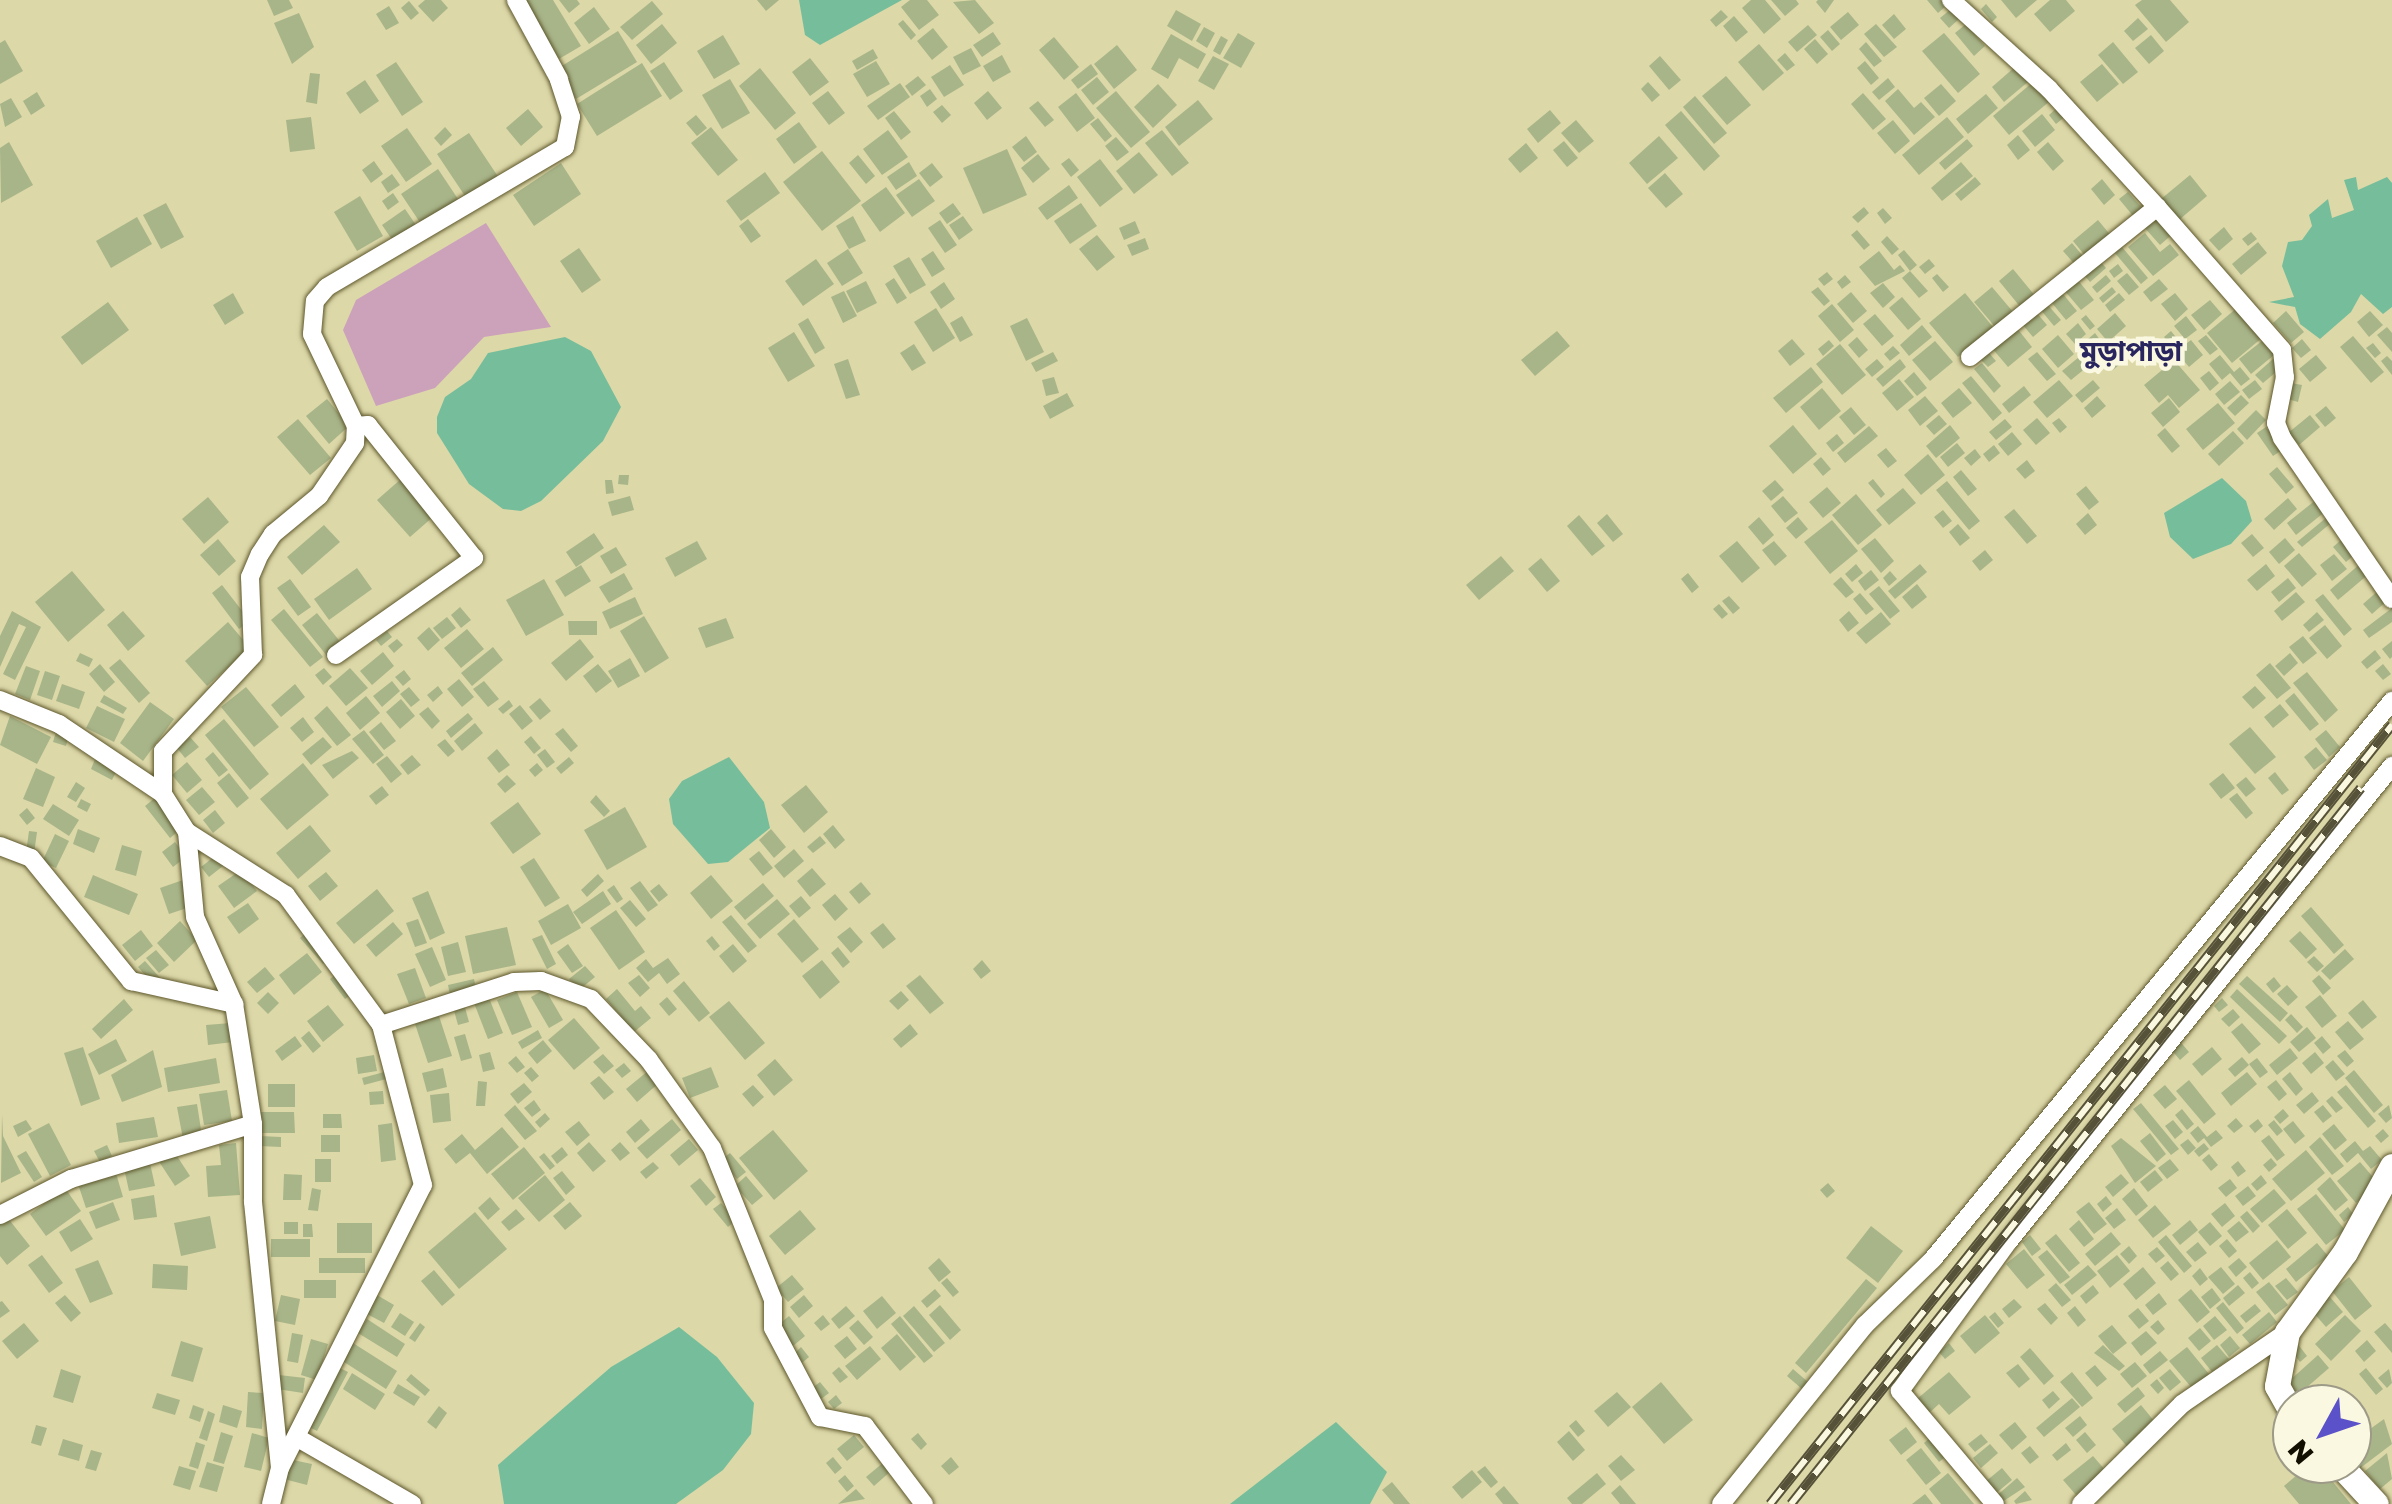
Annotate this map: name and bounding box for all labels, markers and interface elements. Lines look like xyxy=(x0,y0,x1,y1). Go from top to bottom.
district label: মুড়াপাড়া xyxy=(2080,334,2182,368)
north arrow xyxy=(2272,1384,2372,1484)
text: N xyxy=(2281,1434,2320,1471)

